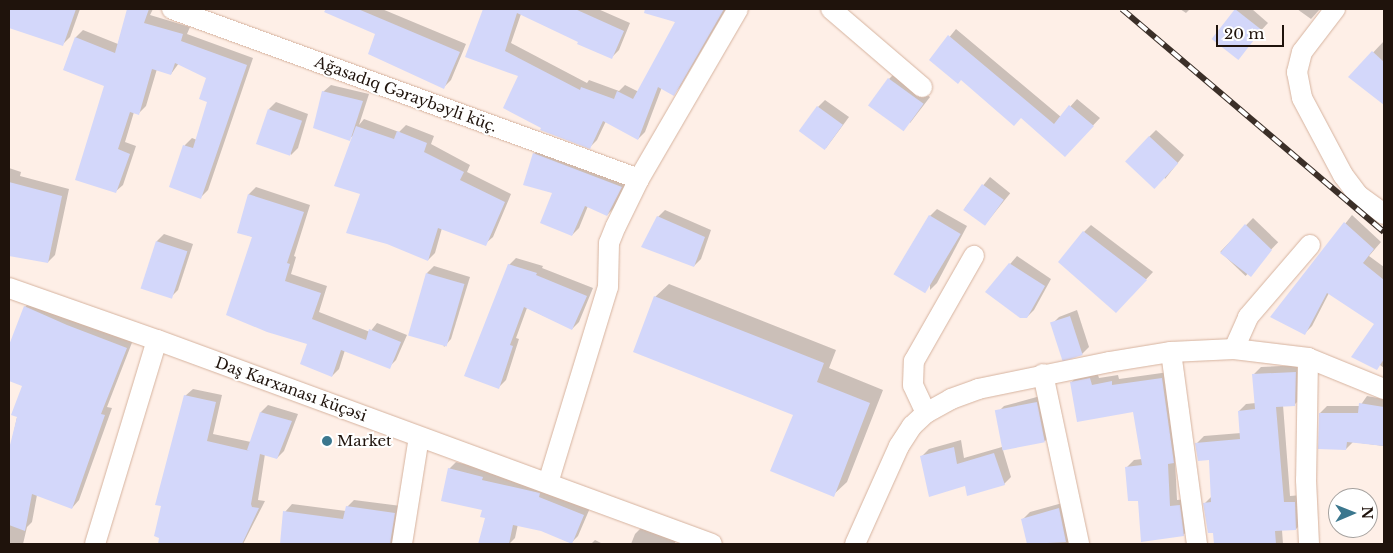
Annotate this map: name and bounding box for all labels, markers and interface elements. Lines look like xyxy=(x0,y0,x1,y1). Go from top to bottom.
scale bar xyxy=(1218,15,1286,47)
text: 20 m xyxy=(1224,24,1264,43)
street label: Ağasadıq Gəraybəyli küç. xyxy=(312,53,500,135)
street label: Daş Karxanası küçəsi xyxy=(213,353,369,425)
place label: Market xyxy=(337,432,392,450)
marker: Market xyxy=(321,435,333,447)
north arrow xyxy=(1328,488,1378,538)
text: N xyxy=(1358,506,1376,519)

